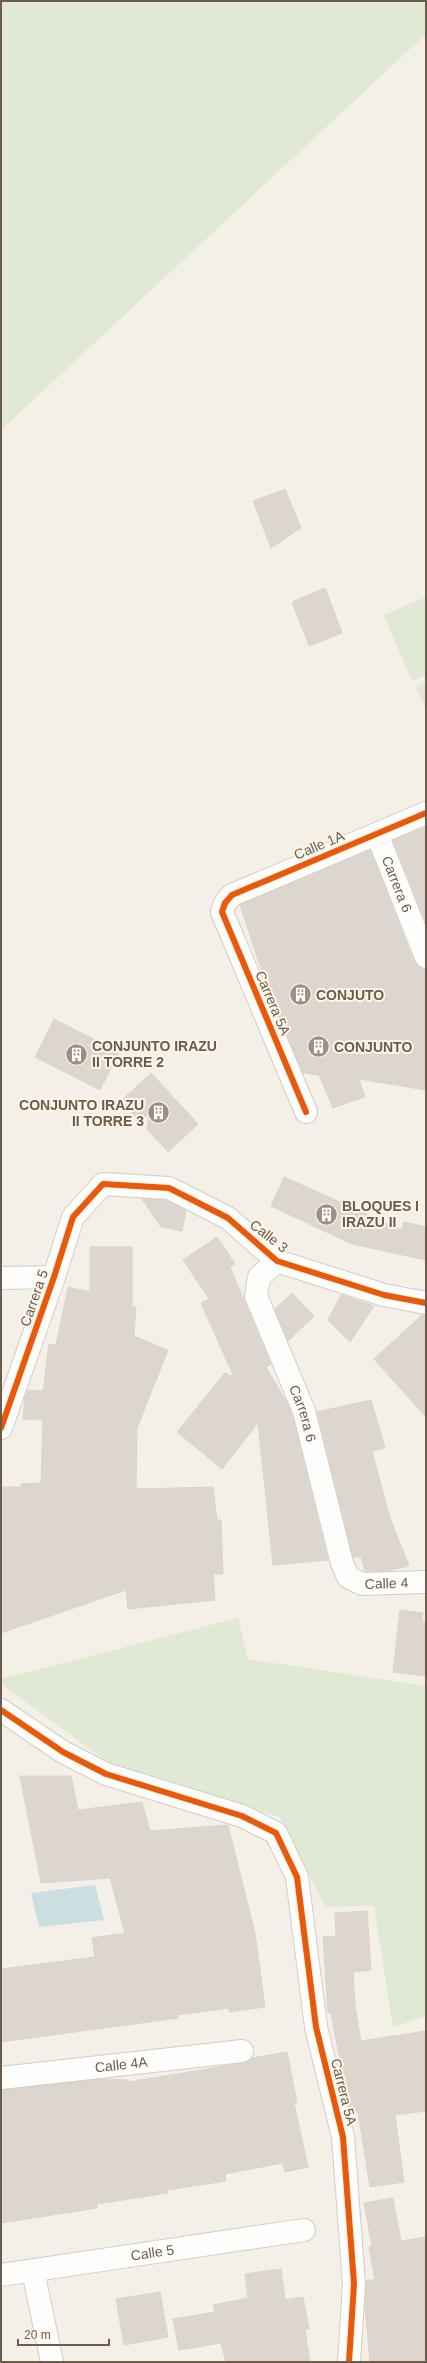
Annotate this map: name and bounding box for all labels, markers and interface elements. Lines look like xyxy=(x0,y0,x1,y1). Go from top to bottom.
street label: Calle 1A xyxy=(292,827,347,863)
street label: Carrera 6 xyxy=(379,854,415,915)
street label: Carrera 5A xyxy=(252,968,294,1038)
building icon: CONJUTO xyxy=(287,982,313,1008)
place label: CONJUTO xyxy=(316,987,384,1003)
building icon: CONJUNTO xyxy=(305,1034,331,1060)
place label: CONJUNTO IRAZU II TORRE 2 xyxy=(92,1038,217,1070)
place label: CONJUNTO xyxy=(334,1039,412,1055)
building icon: CONJUNTO IRAZU II TORRE 2 xyxy=(64,1041,90,1067)
place label: CONJUNTO IRAZU II TORRE 3 xyxy=(19,1097,144,1129)
building icon: CONJUNTO IRAZU II TORRE 3 xyxy=(146,1100,172,1126)
place label: BLOQUES I IRAZU II xyxy=(342,1198,419,1230)
building icon: BLOQUES I IRAZU II xyxy=(314,1201,340,1227)
street label: Calle 3 xyxy=(247,1216,291,1256)
street label: Carrera 5 xyxy=(17,1267,51,1329)
street label: Carrera 6 xyxy=(286,1383,319,1444)
street label: Calle 4 xyxy=(364,1575,409,1592)
street label: Calle 4A xyxy=(94,2054,149,2075)
street label: Carrera 5A xyxy=(328,2057,360,2128)
street label: Calle 5 xyxy=(130,2241,175,2264)
scale bar xyxy=(18,2321,109,2347)
text: 20 m xyxy=(24,2328,51,2342)

